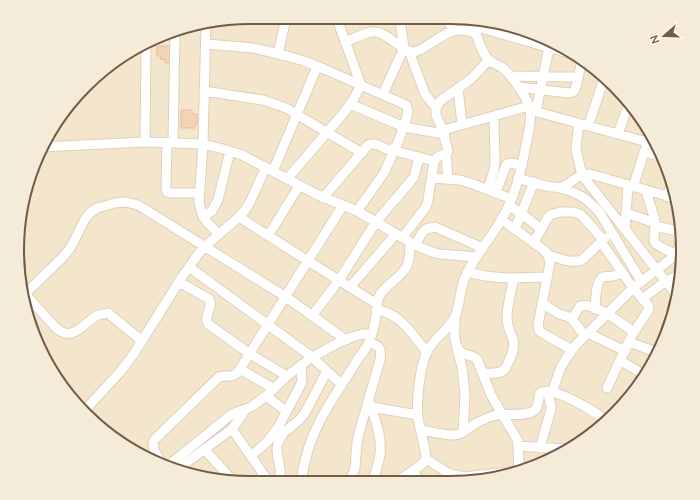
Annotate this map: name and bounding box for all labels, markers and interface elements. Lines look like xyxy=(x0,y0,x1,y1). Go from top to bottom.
north arrow xyxy=(644,16,684,56)
text: N xyxy=(647,33,664,46)

